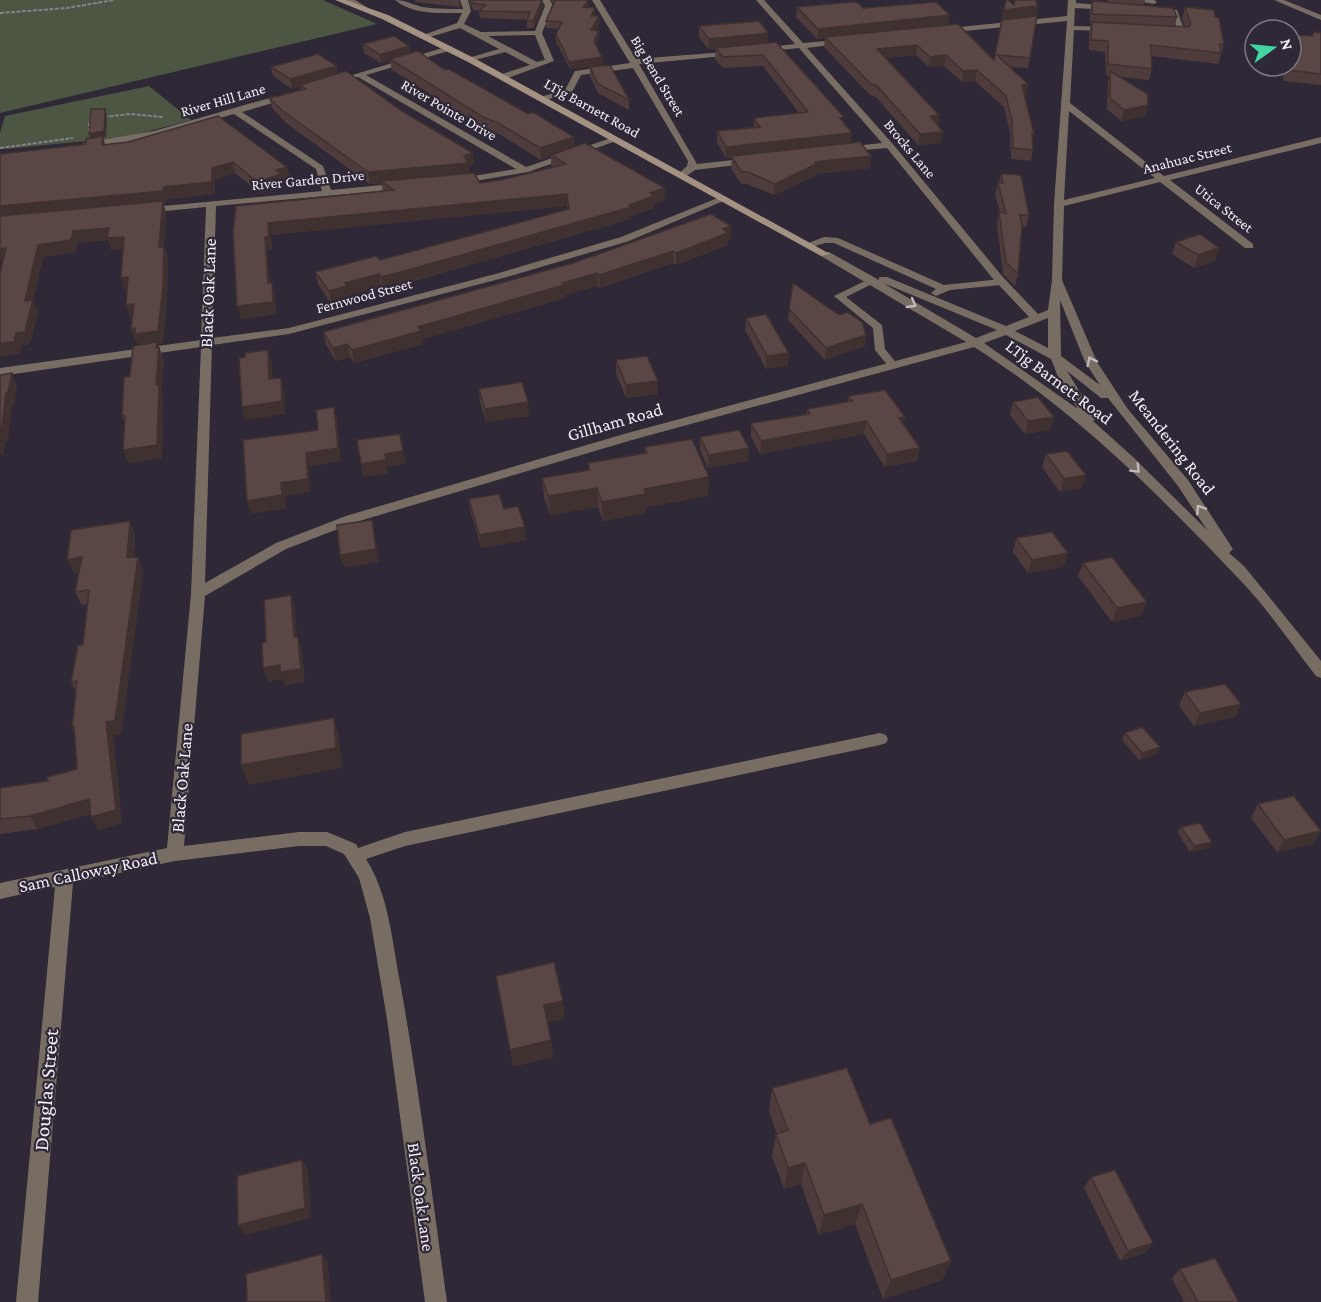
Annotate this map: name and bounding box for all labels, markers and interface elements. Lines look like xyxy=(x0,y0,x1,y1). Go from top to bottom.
north arrow xyxy=(1243,18,1303,78)
street label: Big Bend Street xyxy=(627,33,689,120)
text: N xyxy=(1277,37,1297,52)
street label: LTjg Barnett Road xyxy=(541,75,643,142)
street label: River Pointe Drive xyxy=(399,76,500,144)
street label: River Hill Lane xyxy=(179,80,268,120)
street label: Brocks Lane xyxy=(881,116,939,182)
street label: Anahuac Street xyxy=(1141,139,1234,177)
street label: River Garden Drive xyxy=(251,167,365,193)
street label: Utica Street xyxy=(1192,180,1257,236)
street label: Black Oak Lane xyxy=(196,238,220,348)
street label: Fernwood Street xyxy=(314,275,415,316)
one-way arrow xyxy=(906,297,916,309)
street label: LTjg Barnett Road xyxy=(1001,335,1117,430)
one-way arrow xyxy=(1086,356,1098,367)
street label: Meandering Road xyxy=(1125,386,1219,499)
street label: Gillham Road xyxy=(565,399,665,445)
one-way arrow xyxy=(1129,461,1140,472)
one-way arrow xyxy=(1195,505,1207,515)
street label: Black Oak Lane xyxy=(167,722,197,833)
street label: Sam Calloway Road xyxy=(17,847,160,896)
street label: Douglas Street xyxy=(29,1027,63,1152)
street label: Black Oak Lane xyxy=(403,1141,439,1253)

